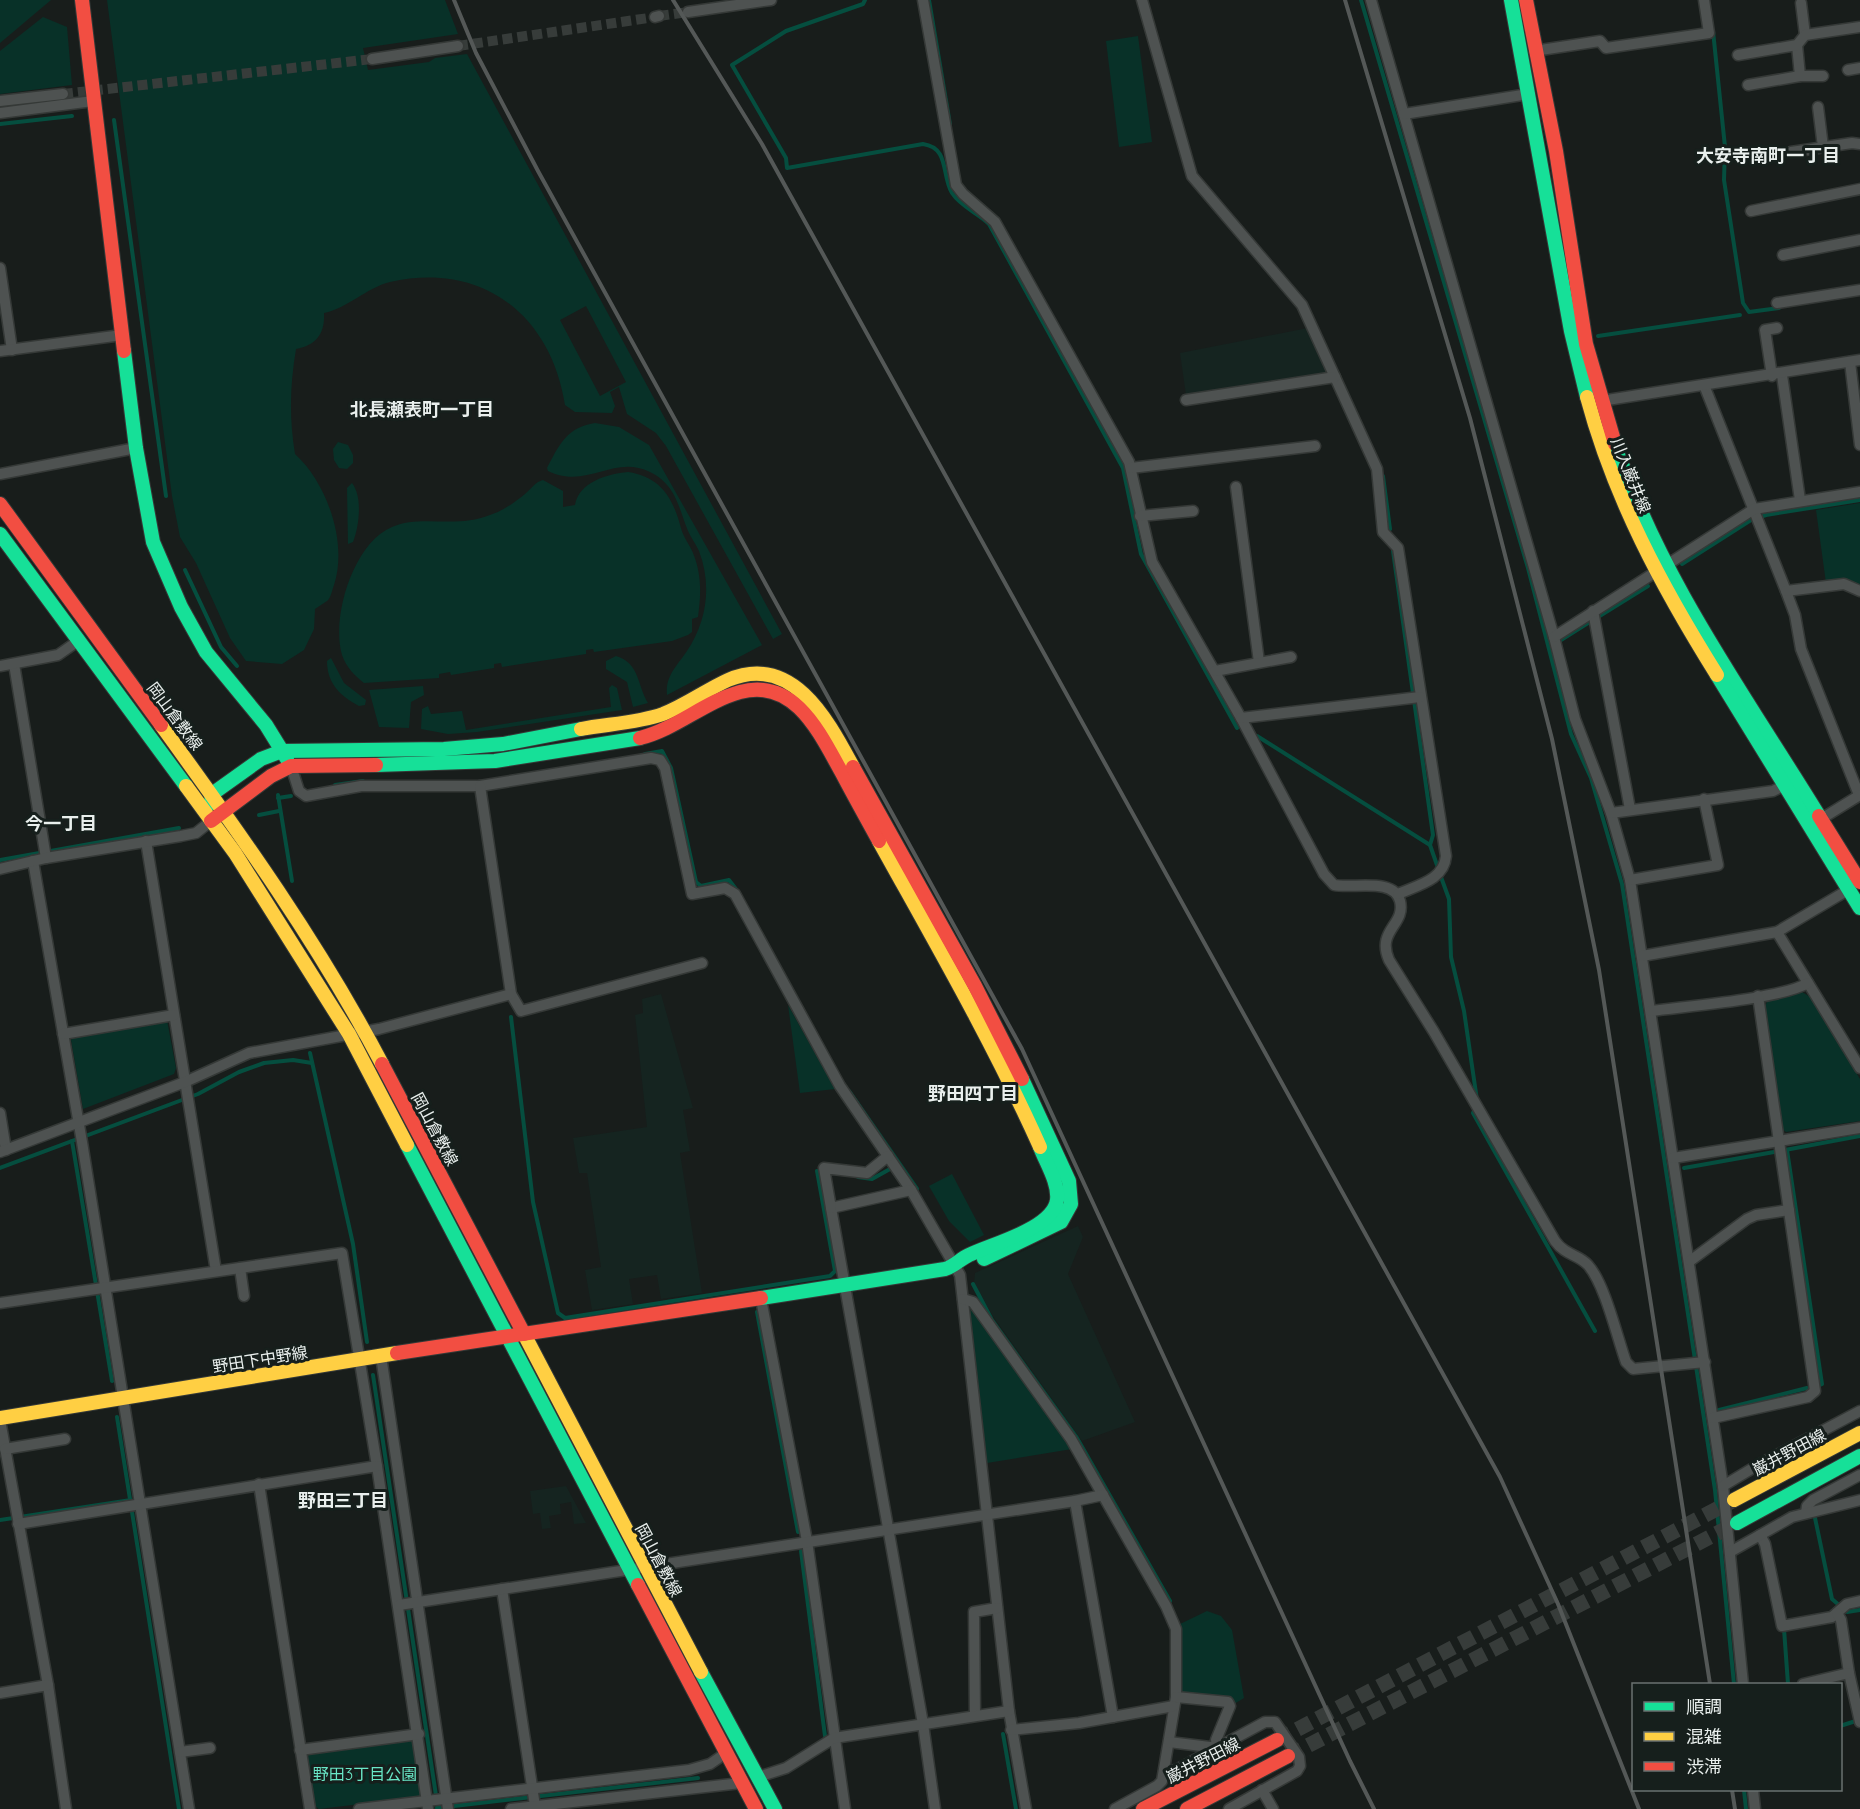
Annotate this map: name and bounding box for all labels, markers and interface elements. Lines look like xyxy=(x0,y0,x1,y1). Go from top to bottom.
district label: 大安寺南町一丁目 xyxy=(1696,144,1840,167)
district label: 北長瀬表町一丁目 xyxy=(350,398,494,421)
street label: 川入巌井線 xyxy=(1607,434,1655,516)
street label: 岡山倉敷線 xyxy=(143,678,207,754)
district label: 今一丁目 xyxy=(25,812,97,835)
district label: 野田四丁目 xyxy=(928,1082,1018,1105)
street label: 岡山倉敷線 xyxy=(407,1089,463,1169)
street label: 野田下中野線 xyxy=(211,1342,309,1376)
street label: 巌井野田線 xyxy=(1749,1424,1829,1480)
district label: 野田三丁目 xyxy=(298,1489,388,1512)
street label: 岡山倉敷線 xyxy=(631,1520,687,1600)
legend xyxy=(1632,1683,1842,1791)
text: 順調 xyxy=(1686,1695,1722,1718)
text: 混雑 xyxy=(1686,1725,1722,1748)
street label: 巌井野田線 xyxy=(1163,1733,1243,1787)
text: 渋滞 xyxy=(1686,1755,1722,1778)
park label: 野田3丁目公園 xyxy=(313,1764,417,1784)

